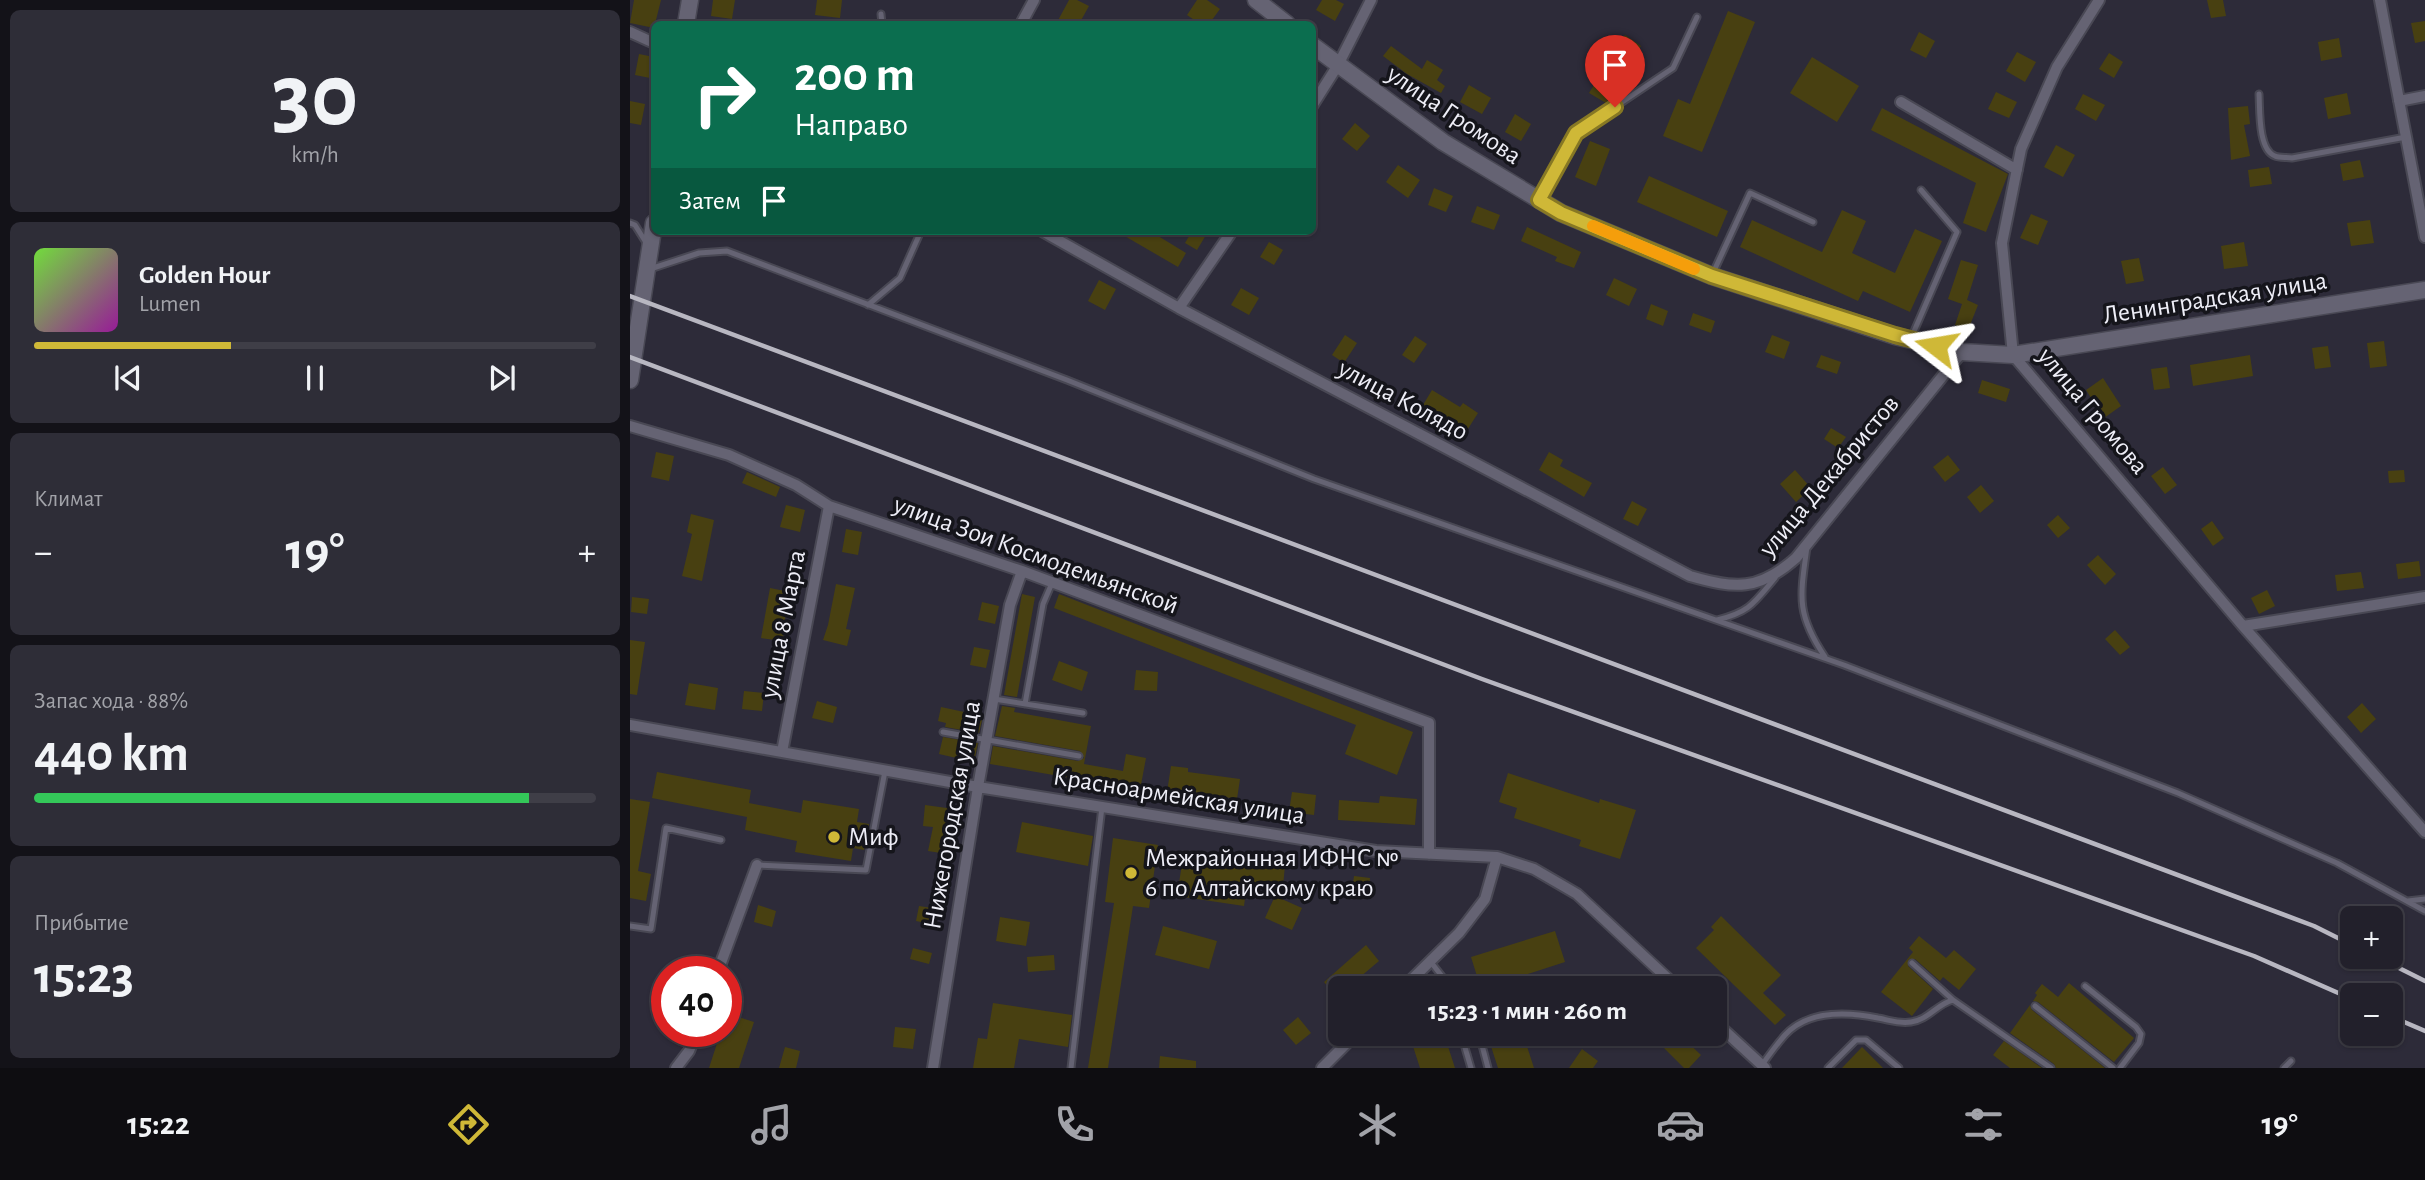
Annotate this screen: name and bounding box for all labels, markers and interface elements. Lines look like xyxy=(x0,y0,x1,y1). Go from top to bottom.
pin xyxy=(1585,35,1645,107)
icon: arrive xyxy=(1596,46,1634,84)
icon: right xyxy=(679,49,770,140)
text: 30 xyxy=(272,51,358,142)
text: 200 m xyxy=(794,51,915,100)
street label: улица Громова xyxy=(1381,60,1526,169)
text: Направо xyxy=(794,109,908,141)
text: km/h xyxy=(291,144,339,167)
icon: arrive xyxy=(755,182,793,220)
text: Затем xyxy=(679,188,741,214)
text: Golden Hour xyxy=(139,262,270,288)
street label: Ленинградская улица xyxy=(2101,267,2329,329)
text: Lumen xyxy=(139,293,201,316)
position arrow xyxy=(1899,309,1973,383)
street label: улица Громова xyxy=(2032,342,2153,479)
street label: улица Колядо xyxy=(1333,355,1472,445)
icon: previous xyxy=(109,359,147,397)
icon: pause xyxy=(296,359,334,397)
icon: next xyxy=(483,359,521,397)
street label: улица Декабристов xyxy=(1754,390,1904,562)
text: Климат xyxy=(34,488,103,511)
street label: улица Зои Космодемьянской xyxy=(889,491,1182,619)
text: 19° xyxy=(285,526,345,578)
text: − xyxy=(34,534,52,572)
text: + xyxy=(578,534,596,572)
street label: улица 8 Марта xyxy=(756,548,810,701)
text: Запас хода · 88% xyxy=(34,690,188,713)
street label: Нижегородская улица xyxy=(919,699,985,931)
text: 440 km xyxy=(34,728,189,780)
street label: Красноармейская улица xyxy=(1051,763,1307,829)
place label: Миф xyxy=(848,824,899,850)
marker: Миф xyxy=(826,829,842,845)
place label: Межрайонная ИФНС № 6 по Алтайскому краю xyxy=(1145,845,1398,901)
marker: Межрайонная ИФНС № 6 по Алтайскому краю xyxy=(1123,865,1139,881)
map controls xyxy=(2340,906,2403,1046)
button: + xyxy=(2340,906,2403,969)
text: Прибытие xyxy=(34,912,129,935)
text: 15:23 xyxy=(34,950,134,1002)
speed limit sign: 40 xyxy=(651,956,742,1047)
button: − xyxy=(2340,983,2403,1046)
text: 15:23 · 1 мин · 260 m xyxy=(1428,998,1627,1024)
icon: directions xyxy=(444,1100,493,1149)
icon: music xyxy=(747,1100,796,1149)
icon: phone xyxy=(1050,1100,1099,1149)
icon: climate xyxy=(1353,1100,1402,1149)
icon: car xyxy=(1656,1100,1705,1149)
icon: filters xyxy=(1959,1100,2008,1149)
text: 15:22 xyxy=(127,1108,190,1140)
text: 19° xyxy=(2262,1108,2298,1140)

